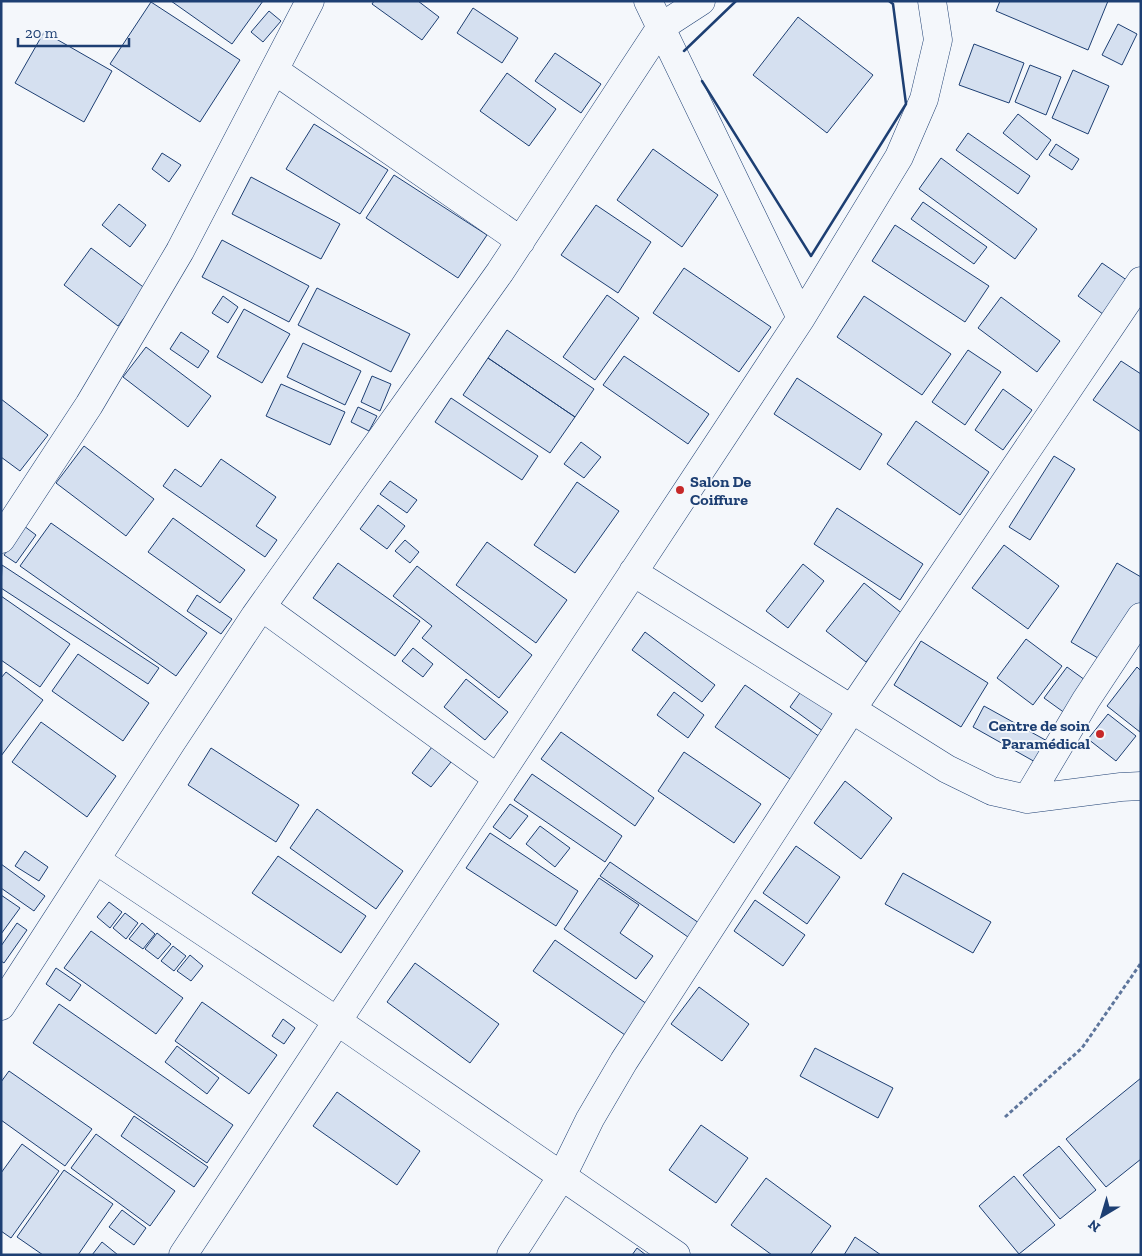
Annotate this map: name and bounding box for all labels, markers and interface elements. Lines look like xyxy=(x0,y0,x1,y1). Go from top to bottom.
scale bar xyxy=(18,15,129,47)
text: 20 m xyxy=(25,24,58,42)
place label: Salon De Coiffure xyxy=(690,472,752,509)
marker: Salon De Coiffure xyxy=(674,484,686,496)
place label: Centre de soin Paramédical xyxy=(989,716,1091,753)
marker: Centre de soin Paramédical xyxy=(1094,728,1106,740)
north arrow xyxy=(1077,1191,1127,1241)
text: N xyxy=(1085,1216,1104,1236)

